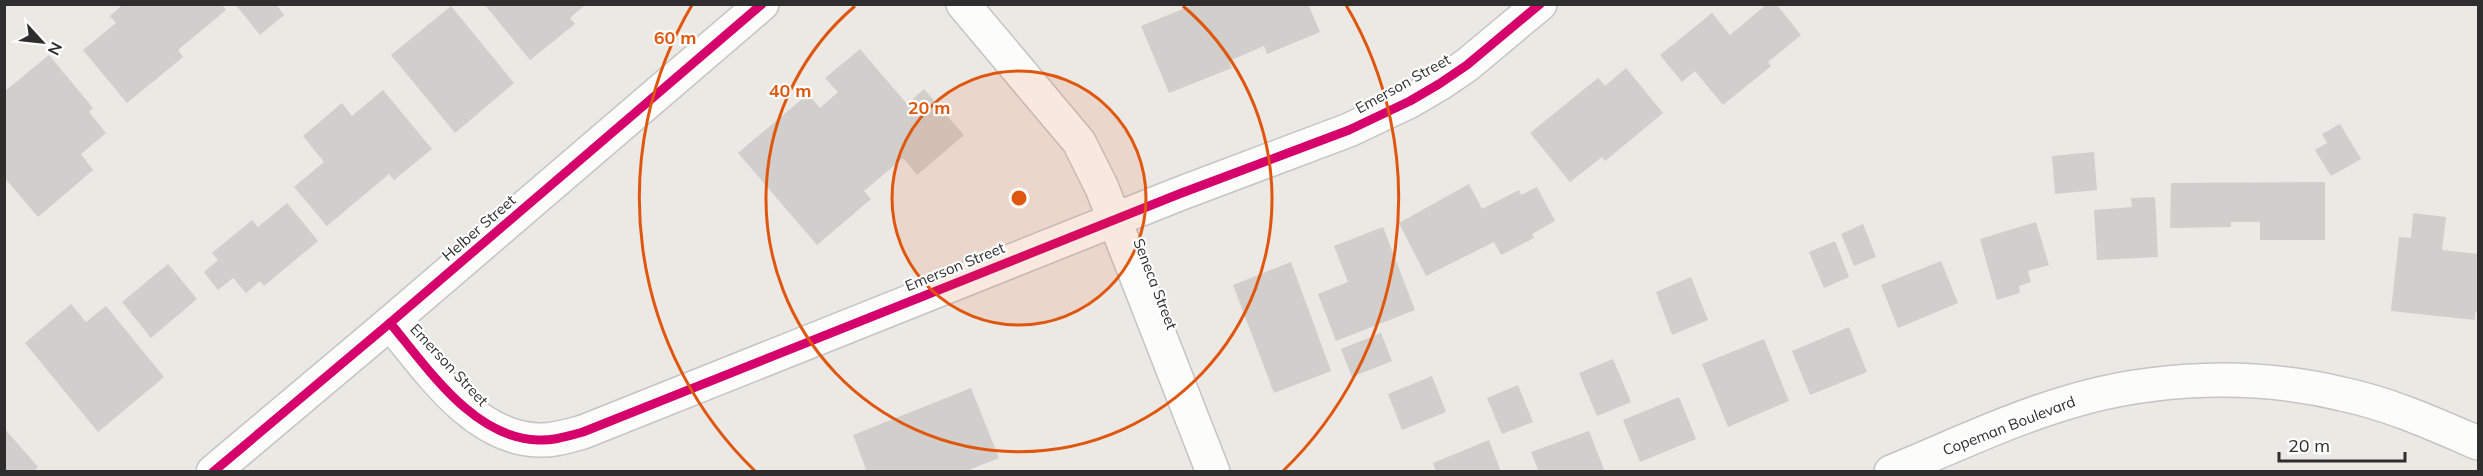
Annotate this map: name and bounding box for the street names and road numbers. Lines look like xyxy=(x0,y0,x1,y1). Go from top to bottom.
street label: Emerson Street xyxy=(1352,50,1454,117)
street label: Helber Street xyxy=(438,191,519,265)
street label: Seneca Street xyxy=(1129,236,1182,332)
street label: Emerson Street xyxy=(902,238,1007,295)
street label: Emerson Street xyxy=(406,320,492,410)
street label: Copeman Boulevard xyxy=(1940,391,2078,460)

